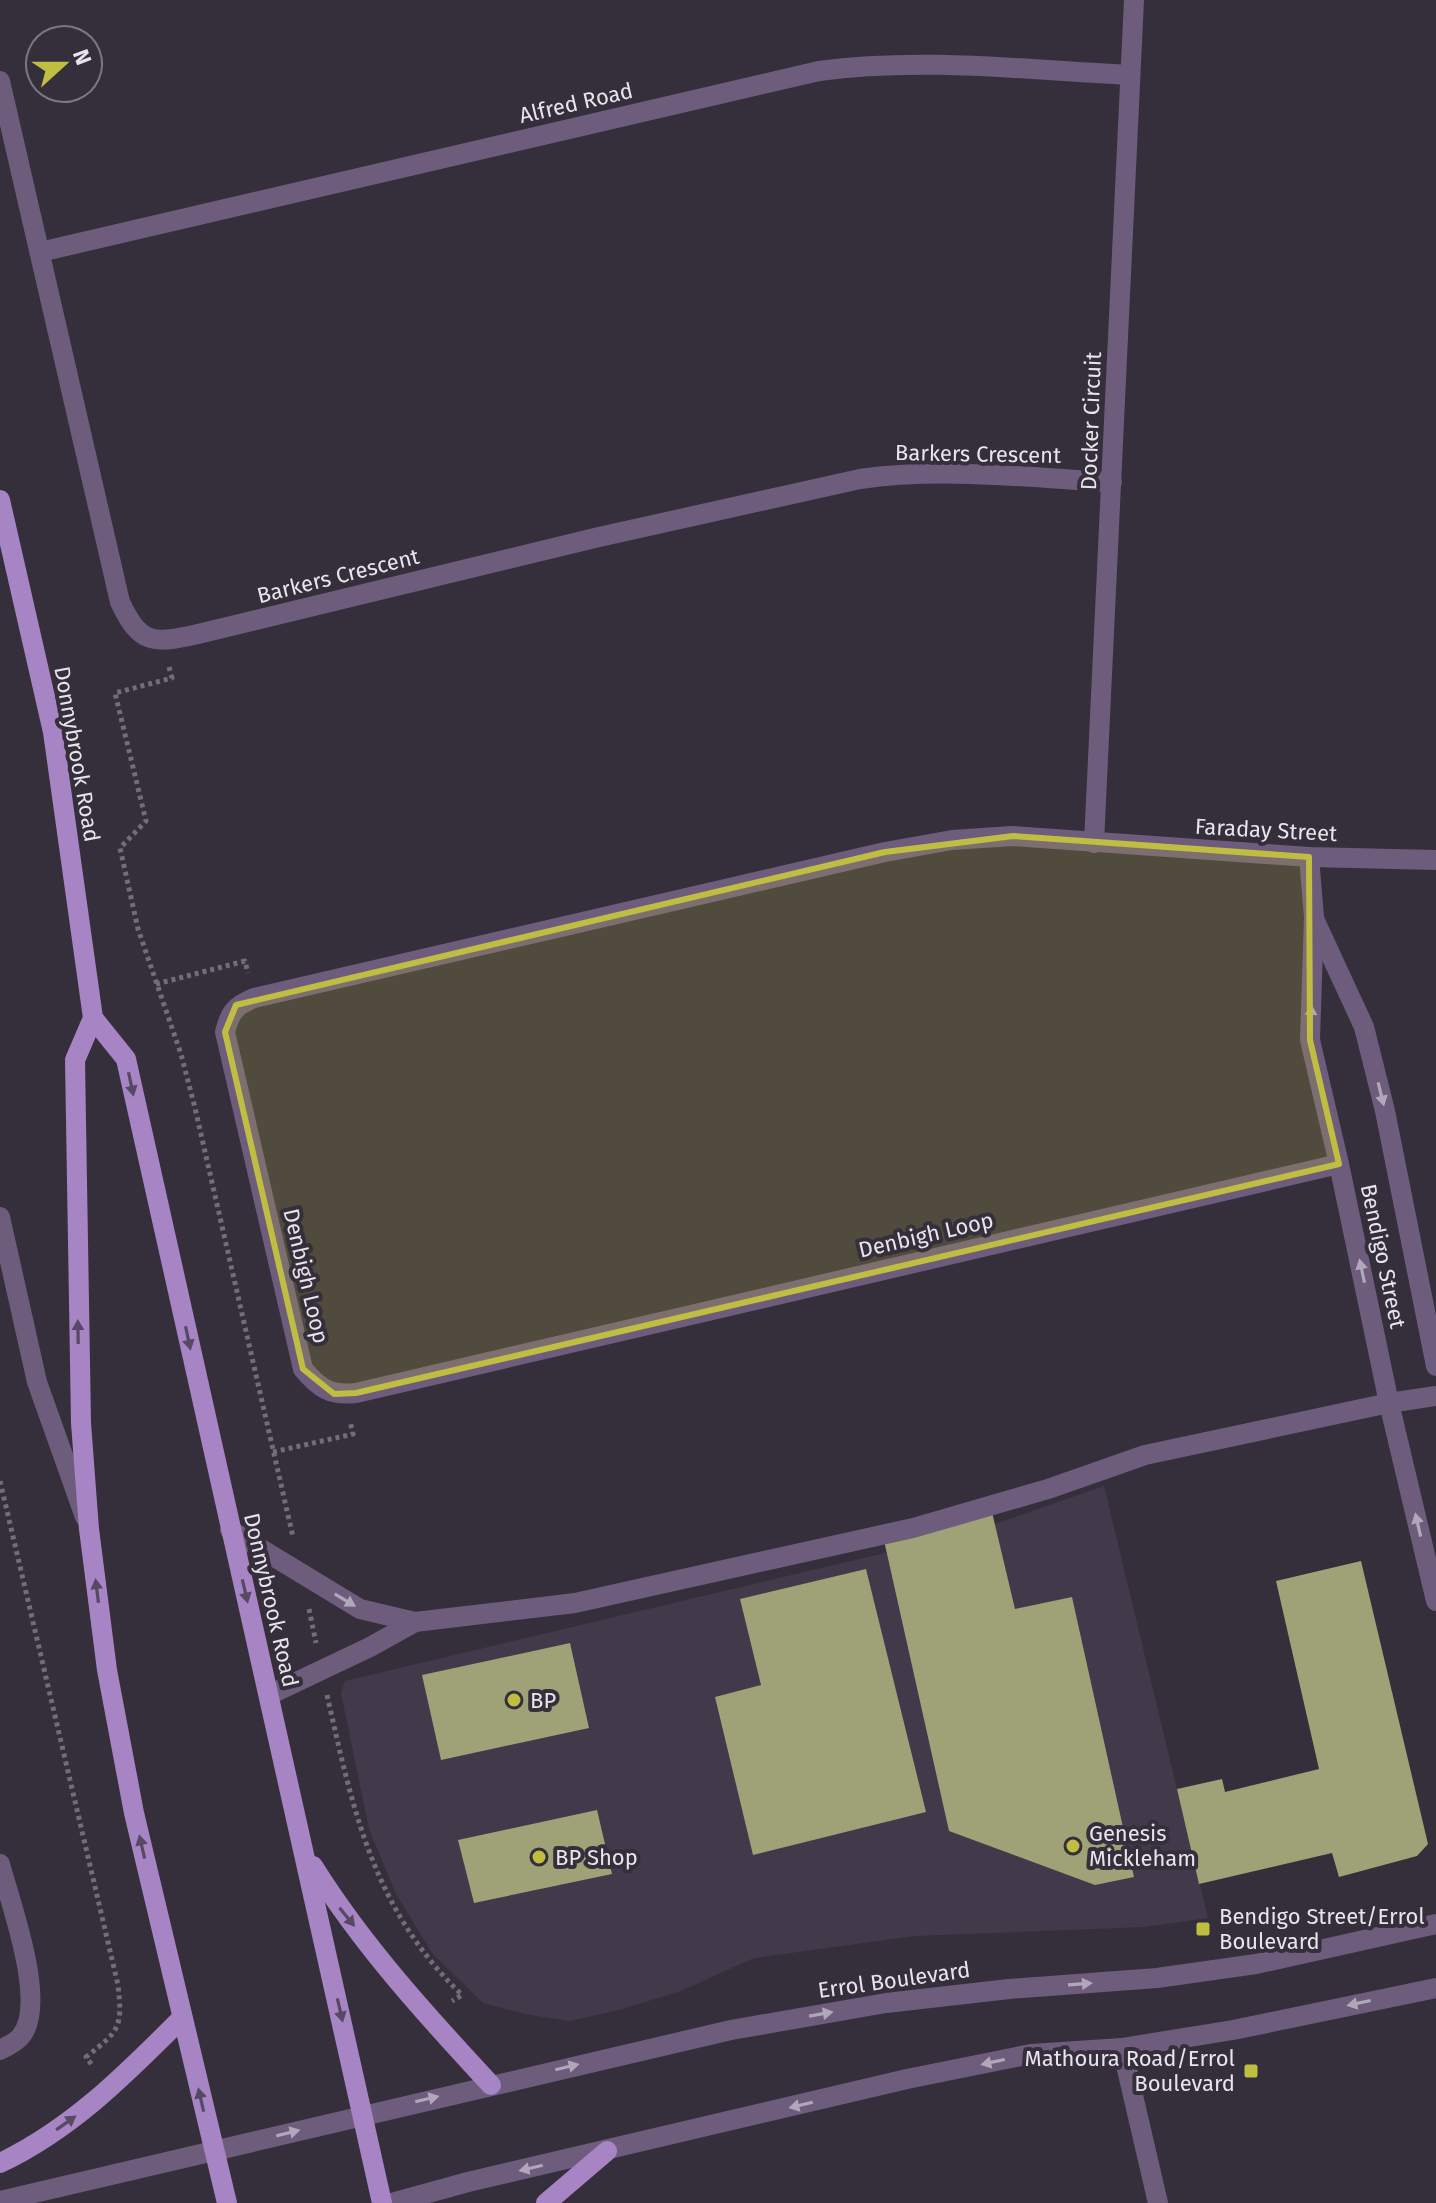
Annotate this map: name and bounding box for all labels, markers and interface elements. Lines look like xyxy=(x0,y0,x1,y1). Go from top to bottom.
north arrow xyxy=(24,24,104,104)
text: N xyxy=(67,45,97,69)
street label: Alfred Road xyxy=(516,77,636,129)
street label: Docker Circuit xyxy=(1075,351,1107,491)
street label: Barkers Crescent xyxy=(895,439,1061,469)
street label: Barkers Crescent xyxy=(254,543,422,609)
street label: Donnybrook Road xyxy=(48,664,106,844)
street label: Faraday Street xyxy=(1194,813,1338,847)
one-way arrow xyxy=(1304,1004,1317,1029)
one-way arrow xyxy=(125,1071,138,1096)
one-way arrow xyxy=(1375,1082,1387,1107)
street label: Bendigo Street xyxy=(1355,1181,1412,1331)
street label: Denbigh Loop xyxy=(277,1206,335,1346)
street label: Denbigh Loop xyxy=(856,1206,996,1264)
one-way arrow xyxy=(1355,1258,1368,1283)
one-way arrow xyxy=(71,1319,84,1344)
one-way arrow xyxy=(182,1325,195,1350)
street label: Donnybrook Road xyxy=(238,1510,304,1690)
one-way arrow xyxy=(1411,1512,1424,1537)
one-way arrow xyxy=(90,1578,103,1603)
one-way arrow xyxy=(239,1579,251,1604)
one-way arrow xyxy=(334,1593,356,1607)
place label: BP xyxy=(530,1687,556,1714)
marker: BP xyxy=(505,1691,523,1709)
place label: Genesis Mickleham xyxy=(1089,1820,1196,1872)
one-way arrow xyxy=(135,1834,148,1859)
marker: Genesis Mickleham xyxy=(1064,1837,1082,1855)
place label: BP Shop xyxy=(555,1844,638,1871)
marker: BP Shop xyxy=(530,1848,548,1866)
place label: Bendigo Street/Errol Boulevard xyxy=(1219,1903,1425,1955)
one-way arrow xyxy=(338,1907,355,1927)
marker: Bendigo Street/Errol Boulevard xyxy=(1194,1920,1212,1938)
street label: Errol Boulevard xyxy=(816,1956,972,2004)
one-way arrow xyxy=(1068,1977,1093,1990)
one-way arrow xyxy=(1347,1997,1372,2010)
one-way arrow xyxy=(335,1998,347,2023)
one-way arrow xyxy=(809,2008,834,2020)
place label: Mathoura Road/Errol Boulevard xyxy=(1025,2045,1235,2097)
one-way arrow xyxy=(980,2056,1005,2069)
one-way arrow xyxy=(555,2060,580,2073)
marker: Mathoura Road/Errol Boulevard xyxy=(1242,2062,1260,2080)
one-way arrow xyxy=(195,2088,207,2113)
one-way arrow xyxy=(415,2093,440,2105)
one-way arrow xyxy=(789,2099,814,2111)
one-way arrow xyxy=(56,2115,77,2131)
one-way arrow xyxy=(276,2126,301,2139)
one-way arrow xyxy=(518,2162,543,2175)

